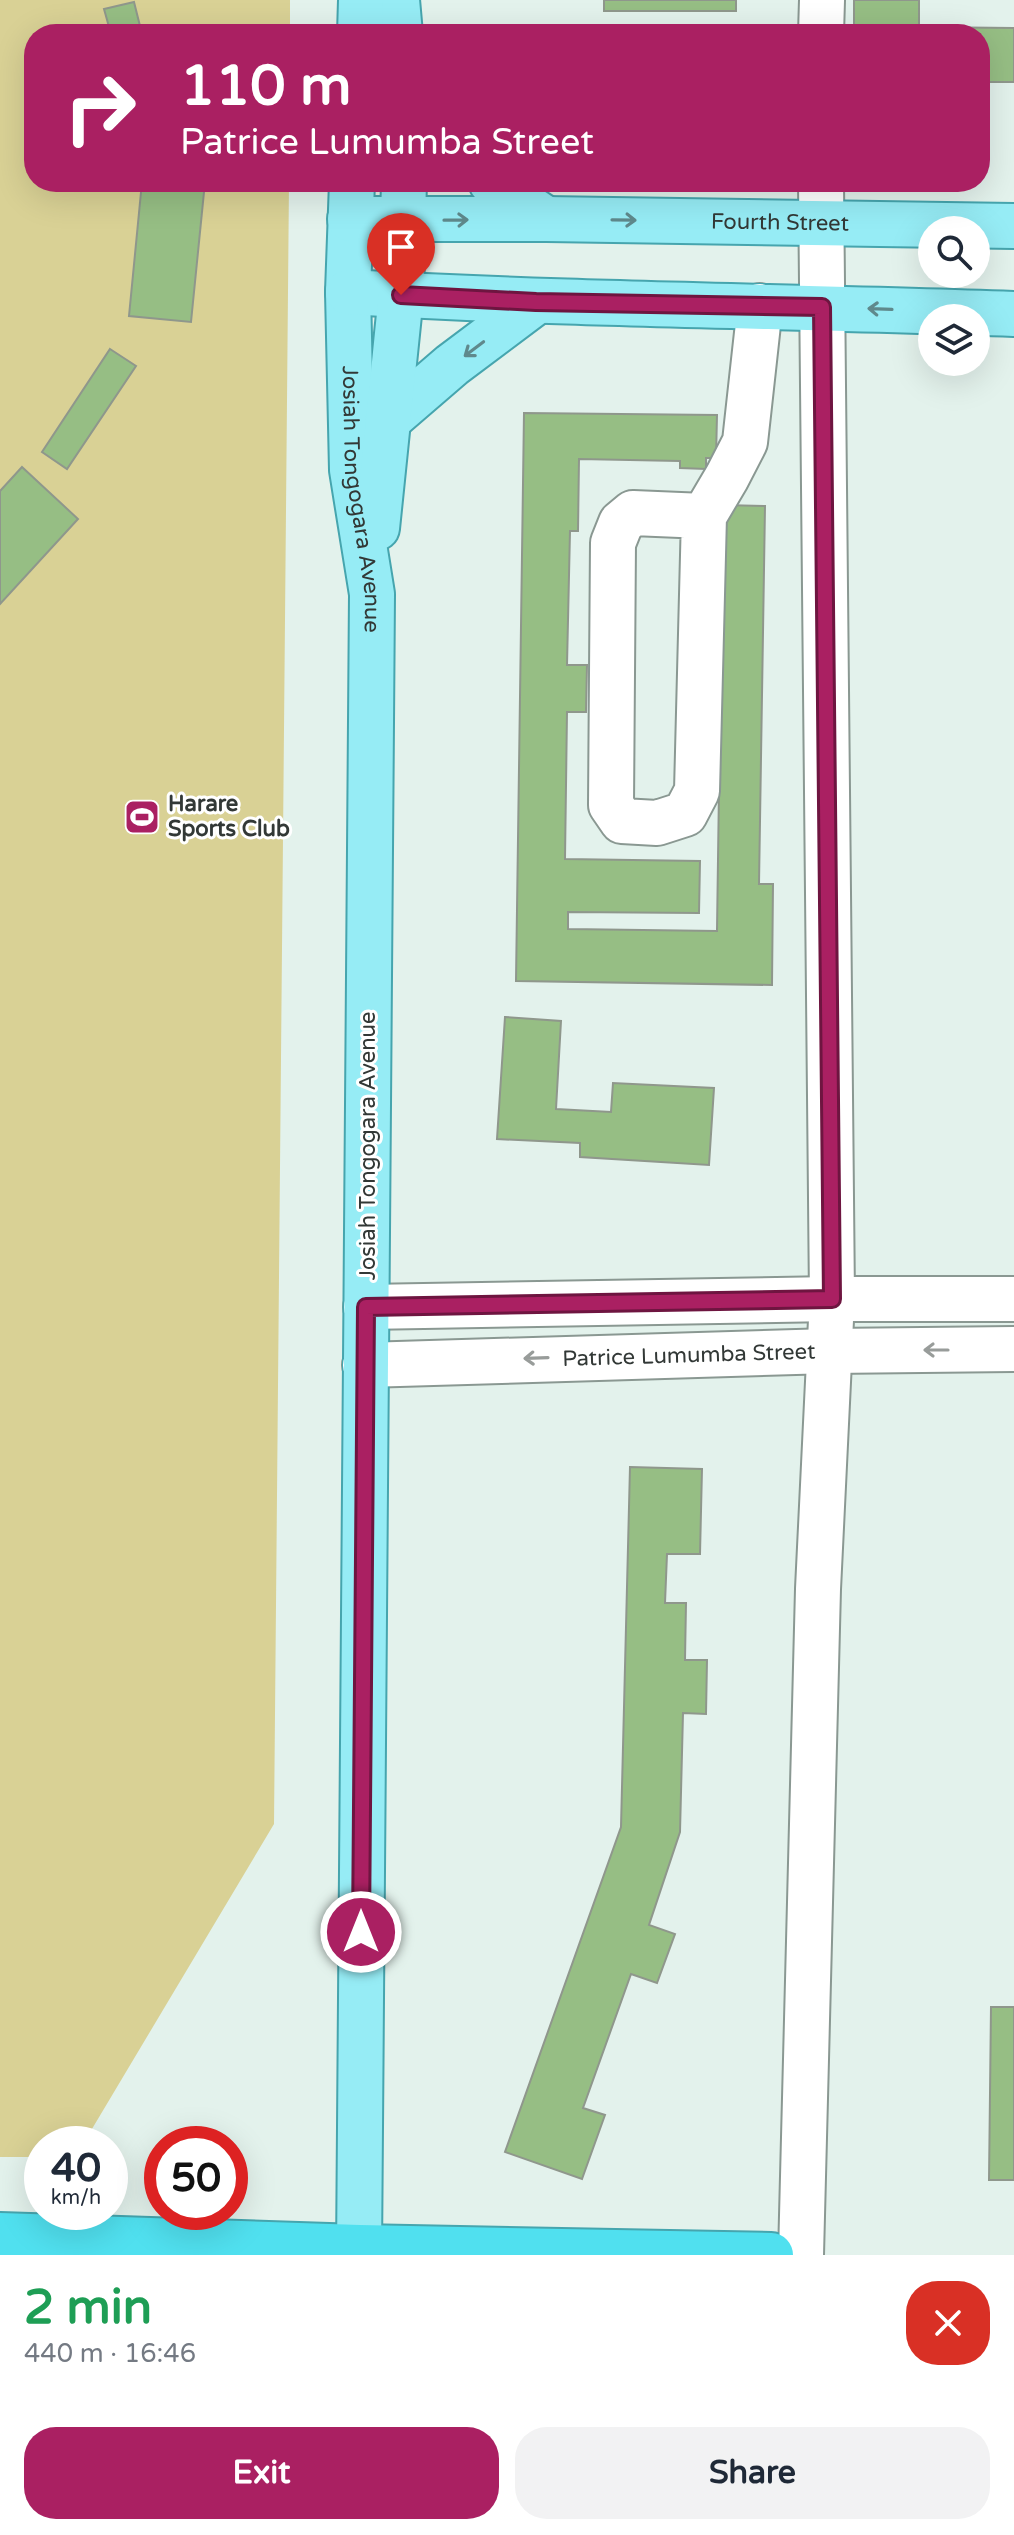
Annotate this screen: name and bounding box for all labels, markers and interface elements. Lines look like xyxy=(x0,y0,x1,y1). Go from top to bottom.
text: 110 m xyxy=(180,53,351,120)
icon: right xyxy=(48,56,152,160)
text: Patrice Lumumba Street xyxy=(180,121,594,164)
street label: Fourth Street xyxy=(711,208,849,237)
one-way arrow xyxy=(442,212,469,228)
one-way arrow xyxy=(610,212,637,228)
pin xyxy=(367,213,435,295)
map controls xyxy=(918,216,990,376)
button: search xyxy=(918,216,990,288)
icon: arrive xyxy=(379,225,423,269)
one-way arrow xyxy=(867,302,894,317)
button: layers xyxy=(918,304,990,376)
one-way arrow xyxy=(463,340,485,357)
street label: Josiah Tongogara Avenue xyxy=(337,365,385,633)
place label: Harare Sports Club xyxy=(168,791,290,842)
sports icon: Harare Sports Club xyxy=(123,798,161,836)
street label: Josiah Tongogara Avenue xyxy=(355,1012,381,1280)
street label: Patrice Lumumba Street xyxy=(562,1338,816,1372)
one-way arrow xyxy=(923,1342,950,1358)
one-way arrow xyxy=(523,1351,550,1366)
position arrow xyxy=(319,1890,403,1974)
speed limit sign: 50 xyxy=(144,2126,248,2230)
text: 40 xyxy=(51,2144,101,2192)
text: km/h xyxy=(51,2186,101,2210)
text: 2 min xyxy=(24,2279,152,2337)
button: close xyxy=(906,2281,990,2365)
text: 440 m · 16:46 xyxy=(24,2338,196,2369)
button: Exit xyxy=(24,2427,499,2519)
button: Share xyxy=(515,2427,990,2519)

